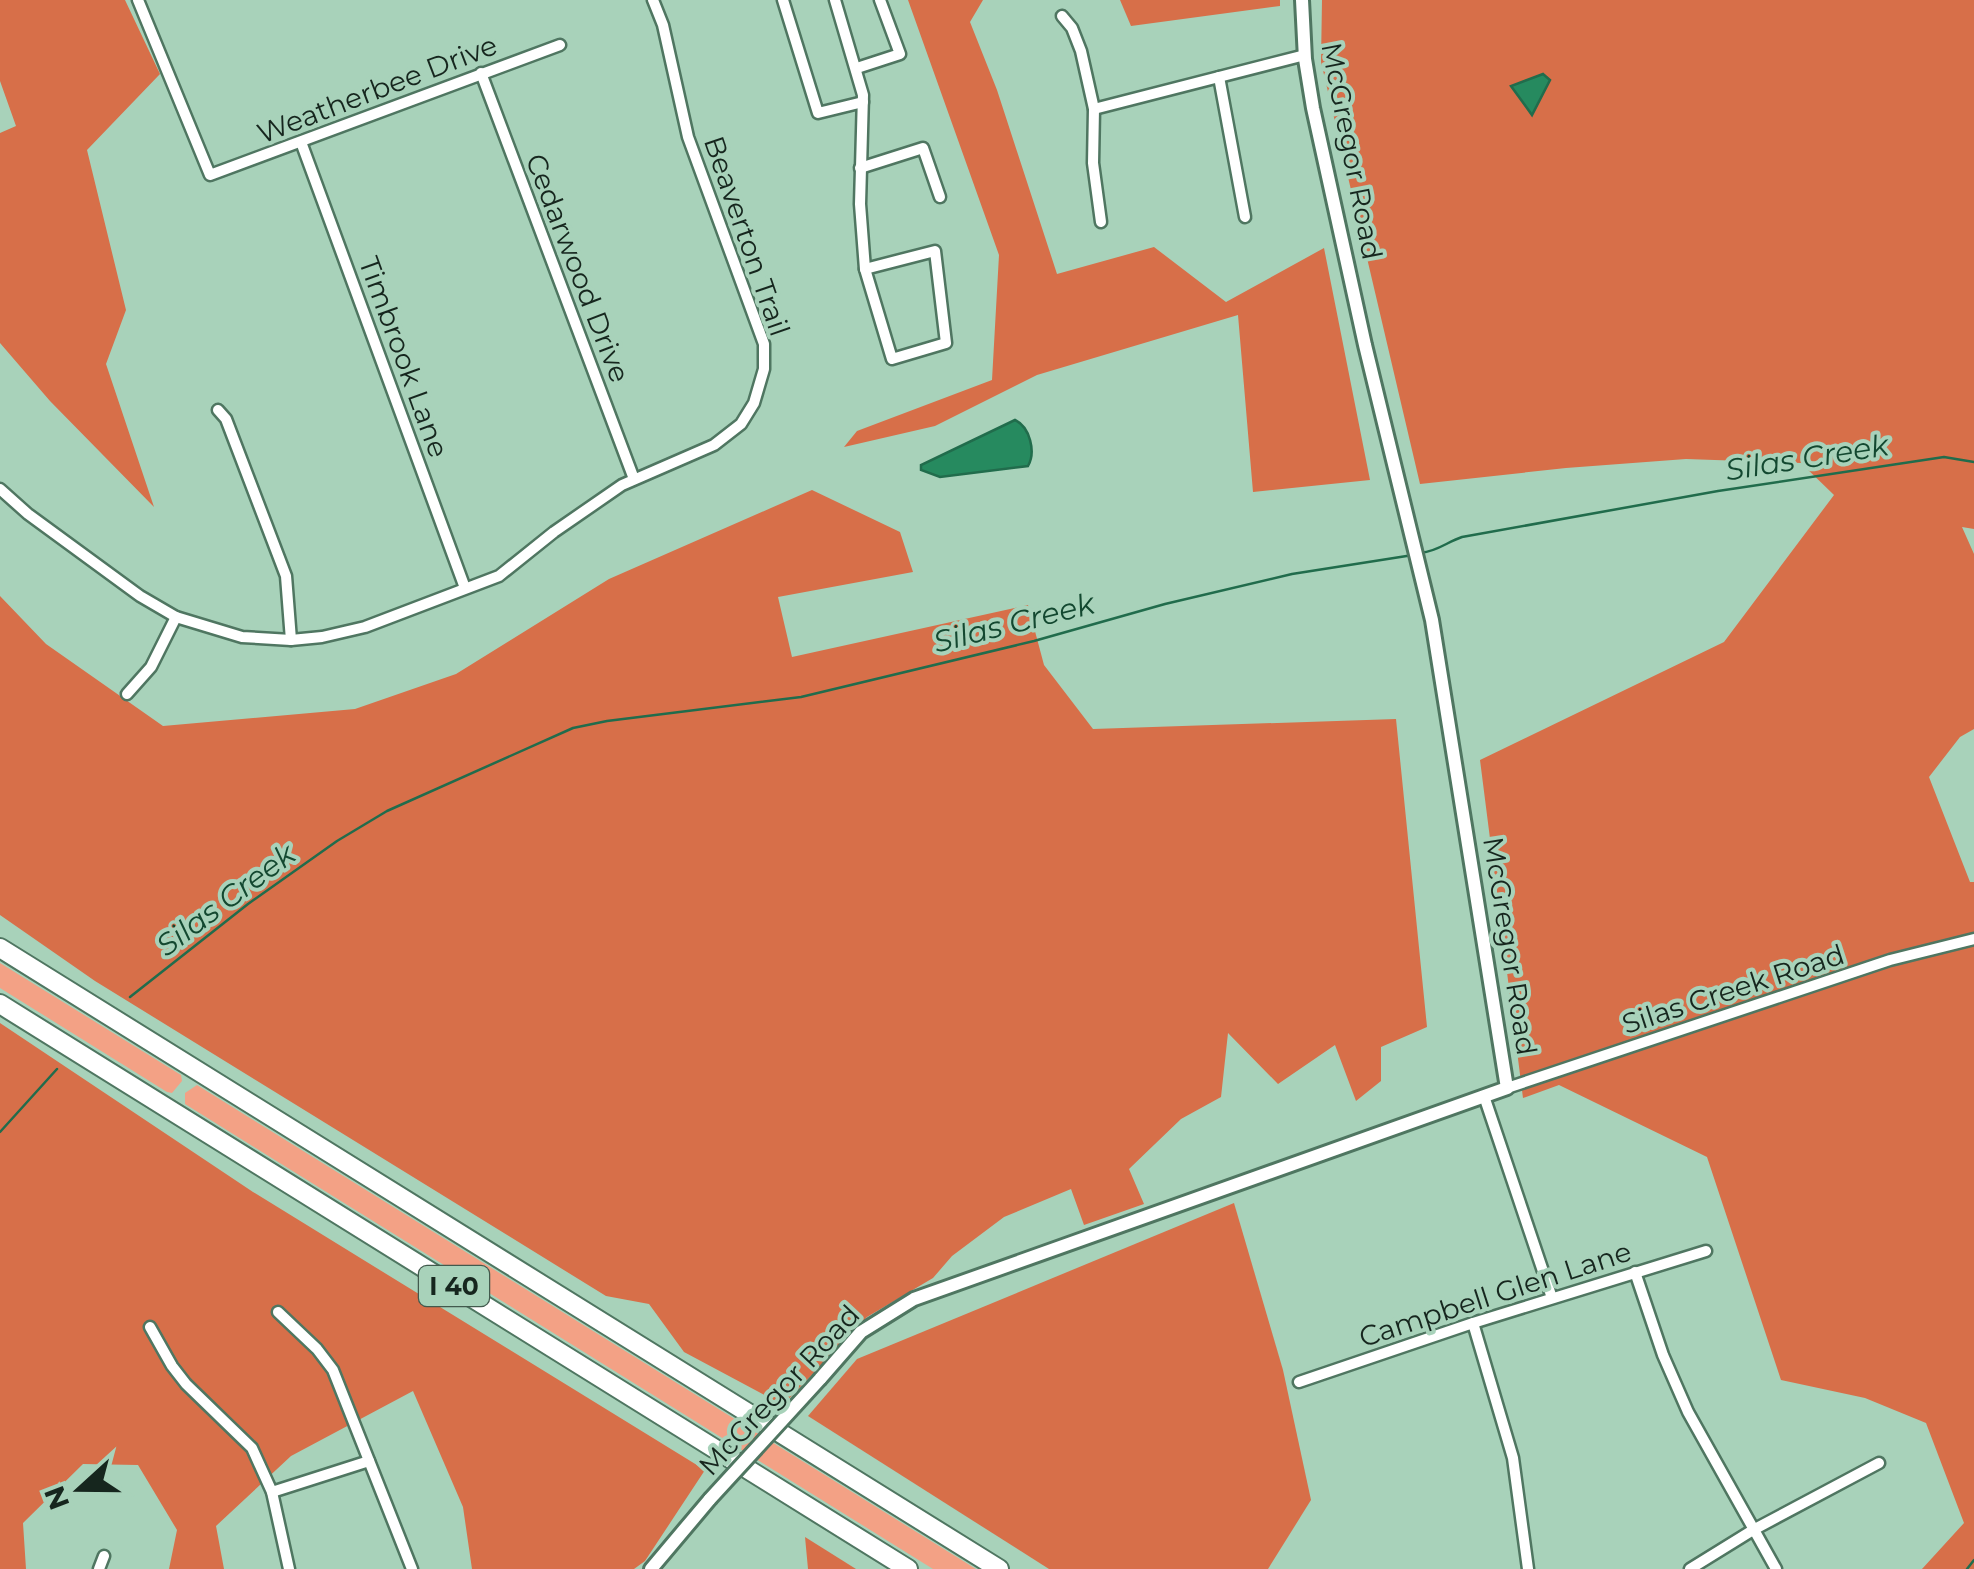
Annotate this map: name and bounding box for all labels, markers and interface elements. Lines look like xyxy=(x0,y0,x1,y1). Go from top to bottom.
street label: Weatherbee Drive xyxy=(252,28,502,150)
street label: McGregor Road xyxy=(1314,40,1390,262)
street label: Beaverton Trail xyxy=(697,132,797,340)
street label: Cedarwood Drive xyxy=(519,149,637,387)
street label: Timbrook Lane xyxy=(352,252,456,462)
water label: Silas Creek xyxy=(1723,426,1892,489)
water label: Silas Creek xyxy=(929,584,1099,660)
street label: McGregor Road xyxy=(1476,834,1544,1058)
water label: Silas Creek xyxy=(149,835,304,964)
street label: Silas Creek Road xyxy=(1618,937,1848,1041)
street label: Campbell Glen Lane xyxy=(1355,1234,1635,1354)
road number: I 40 xyxy=(419,1266,489,1306)
street label: McGregor Road xyxy=(691,1298,867,1482)
north arrow xyxy=(30,1439,130,1539)
text: N xyxy=(37,1481,77,1515)

